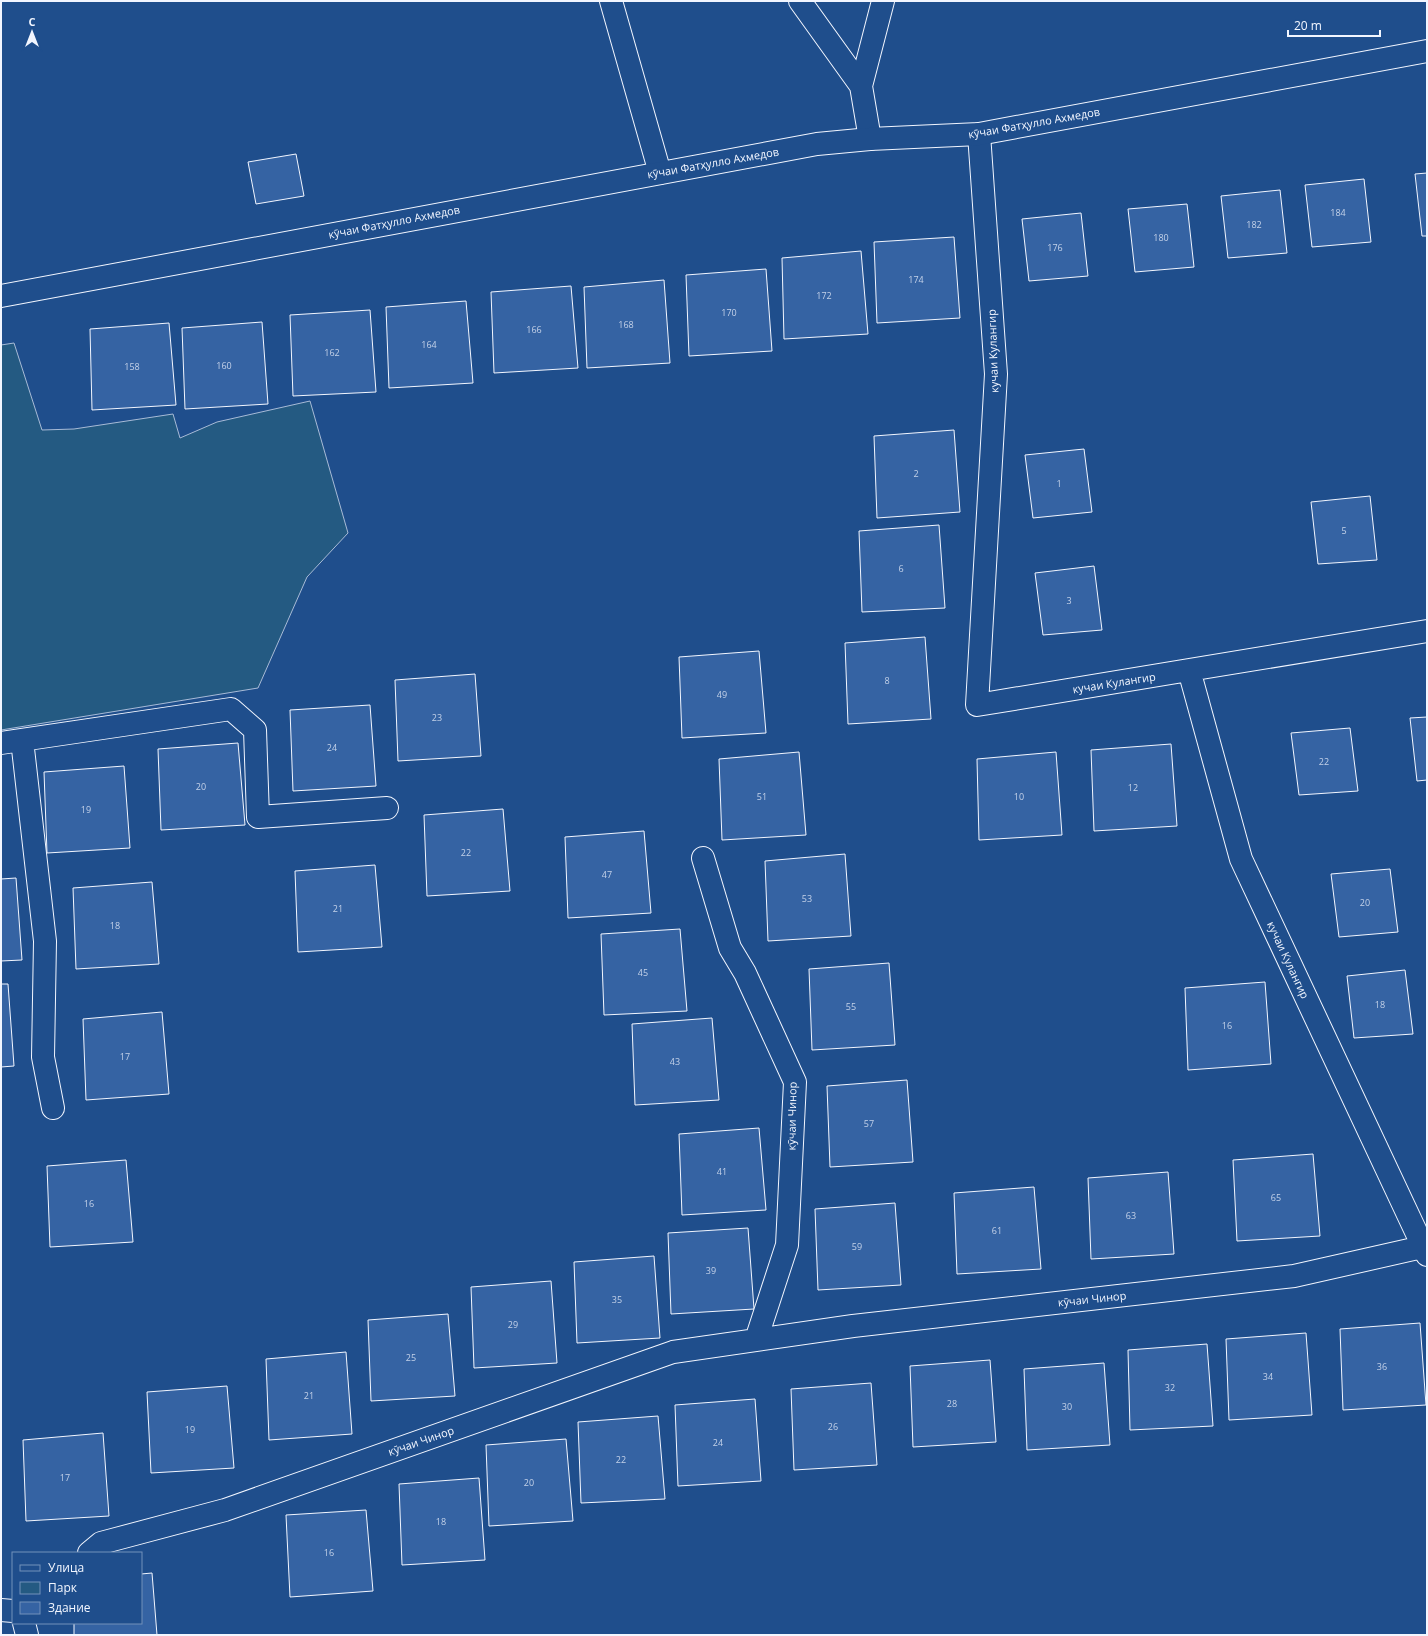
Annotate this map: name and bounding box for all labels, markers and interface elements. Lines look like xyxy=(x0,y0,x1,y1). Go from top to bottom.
north arrow xyxy=(12,12,52,52)
scale bar xyxy=(1288,12,1380,38)
text: С xyxy=(28,14,36,29)
text: 20 m xyxy=(1294,17,1322,34)
street label: кӯчаи Фатҳулло Ахмедов xyxy=(967,104,1101,141)
street label: кӯчаи Фатҳулло Ахмедов xyxy=(646,144,780,181)
street label: кӯчаи Фатҳулло Ахмедов xyxy=(327,201,461,242)
house number: 184 xyxy=(1330,206,1346,219)
house number: 182 xyxy=(1246,218,1262,231)
house number: 180 xyxy=(1153,231,1169,244)
house number: 176 xyxy=(1047,241,1063,254)
house number: 174 xyxy=(908,273,924,286)
house number: 172 xyxy=(816,289,832,302)
house number: 170 xyxy=(721,306,737,319)
street label: кучаи Кулангир xyxy=(984,309,1001,393)
house number: 168 xyxy=(618,318,634,331)
house number: 166 xyxy=(526,323,542,336)
house number: 164 xyxy=(421,338,437,351)
house number: 162 xyxy=(324,346,340,359)
house number: 160 xyxy=(216,359,232,372)
house number: 158 xyxy=(124,360,140,373)
house number: 2 xyxy=(913,467,919,480)
house number: 1 xyxy=(1056,477,1062,490)
house number: 5 xyxy=(1341,524,1347,537)
house number: 6 xyxy=(898,562,904,575)
house number: 3 xyxy=(1066,594,1072,607)
street label: кучаи Кулангир xyxy=(1071,668,1157,696)
house number: 8 xyxy=(884,674,890,687)
house number: 49 xyxy=(717,688,727,701)
house number: 23 xyxy=(432,711,442,724)
house number: 24 xyxy=(327,741,337,754)
house number: 22 xyxy=(1319,755,1329,768)
house number: 20 xyxy=(196,780,206,793)
house number: 12 xyxy=(1128,781,1138,794)
house number: 51 xyxy=(757,790,767,803)
house number: 10 xyxy=(1014,790,1024,803)
house number: 19 xyxy=(81,803,91,816)
house number: 22 xyxy=(461,846,471,859)
house number: 47 xyxy=(602,868,612,881)
house number: 53 xyxy=(802,892,812,905)
house number: 20 xyxy=(1360,896,1370,909)
house number: 21 xyxy=(333,902,343,915)
house number: 18 xyxy=(110,919,120,932)
street label: кучаи Кулангир xyxy=(1264,919,1313,1001)
house number: 45 xyxy=(638,966,648,979)
house number: 18 xyxy=(1375,998,1385,1011)
house number: 55 xyxy=(846,1000,856,1013)
house number: 16 xyxy=(1222,1019,1232,1032)
house number: 17 xyxy=(120,1050,130,1063)
house number: 43 xyxy=(670,1055,680,1068)
street label: кӯчаи Чинор xyxy=(783,1081,800,1150)
house number: 57 xyxy=(864,1117,874,1130)
house number: 41 xyxy=(717,1165,727,1178)
house number: 65 xyxy=(1271,1191,1281,1204)
house number: 16 xyxy=(84,1197,94,1210)
house number: 63 xyxy=(1126,1209,1136,1222)
house number: 61 xyxy=(992,1224,1002,1237)
house number: 59 xyxy=(852,1240,862,1253)
house number: 39 xyxy=(706,1264,716,1277)
street label: кӯчаи Чинор xyxy=(1057,1287,1127,1310)
house number: 35 xyxy=(612,1293,622,1306)
house number: 29 xyxy=(508,1318,518,1331)
house number: 25 xyxy=(406,1351,416,1364)
house number: 36 xyxy=(1377,1360,1387,1373)
house number: 34 xyxy=(1263,1370,1273,1383)
house number: 32 xyxy=(1165,1381,1175,1394)
house number: 21 xyxy=(304,1389,314,1402)
house number: 28 xyxy=(947,1397,957,1410)
house number: 30 xyxy=(1062,1400,1072,1413)
house number: 26 xyxy=(828,1420,838,1433)
street label: кӯчаи Чинор xyxy=(386,1422,456,1459)
house number: 19 xyxy=(185,1423,195,1436)
house number: 24 xyxy=(713,1436,723,1449)
house number: 22 xyxy=(616,1453,626,1466)
house number: 17 xyxy=(60,1471,70,1484)
house number: 20 xyxy=(524,1476,534,1489)
house number: 18 xyxy=(436,1515,446,1528)
house number: 16 xyxy=(324,1546,334,1559)
legend xyxy=(12,1552,142,1624)
text: Улица xyxy=(48,1559,84,1576)
text: Парк xyxy=(48,1579,78,1596)
text: Здание xyxy=(48,1599,91,1616)

